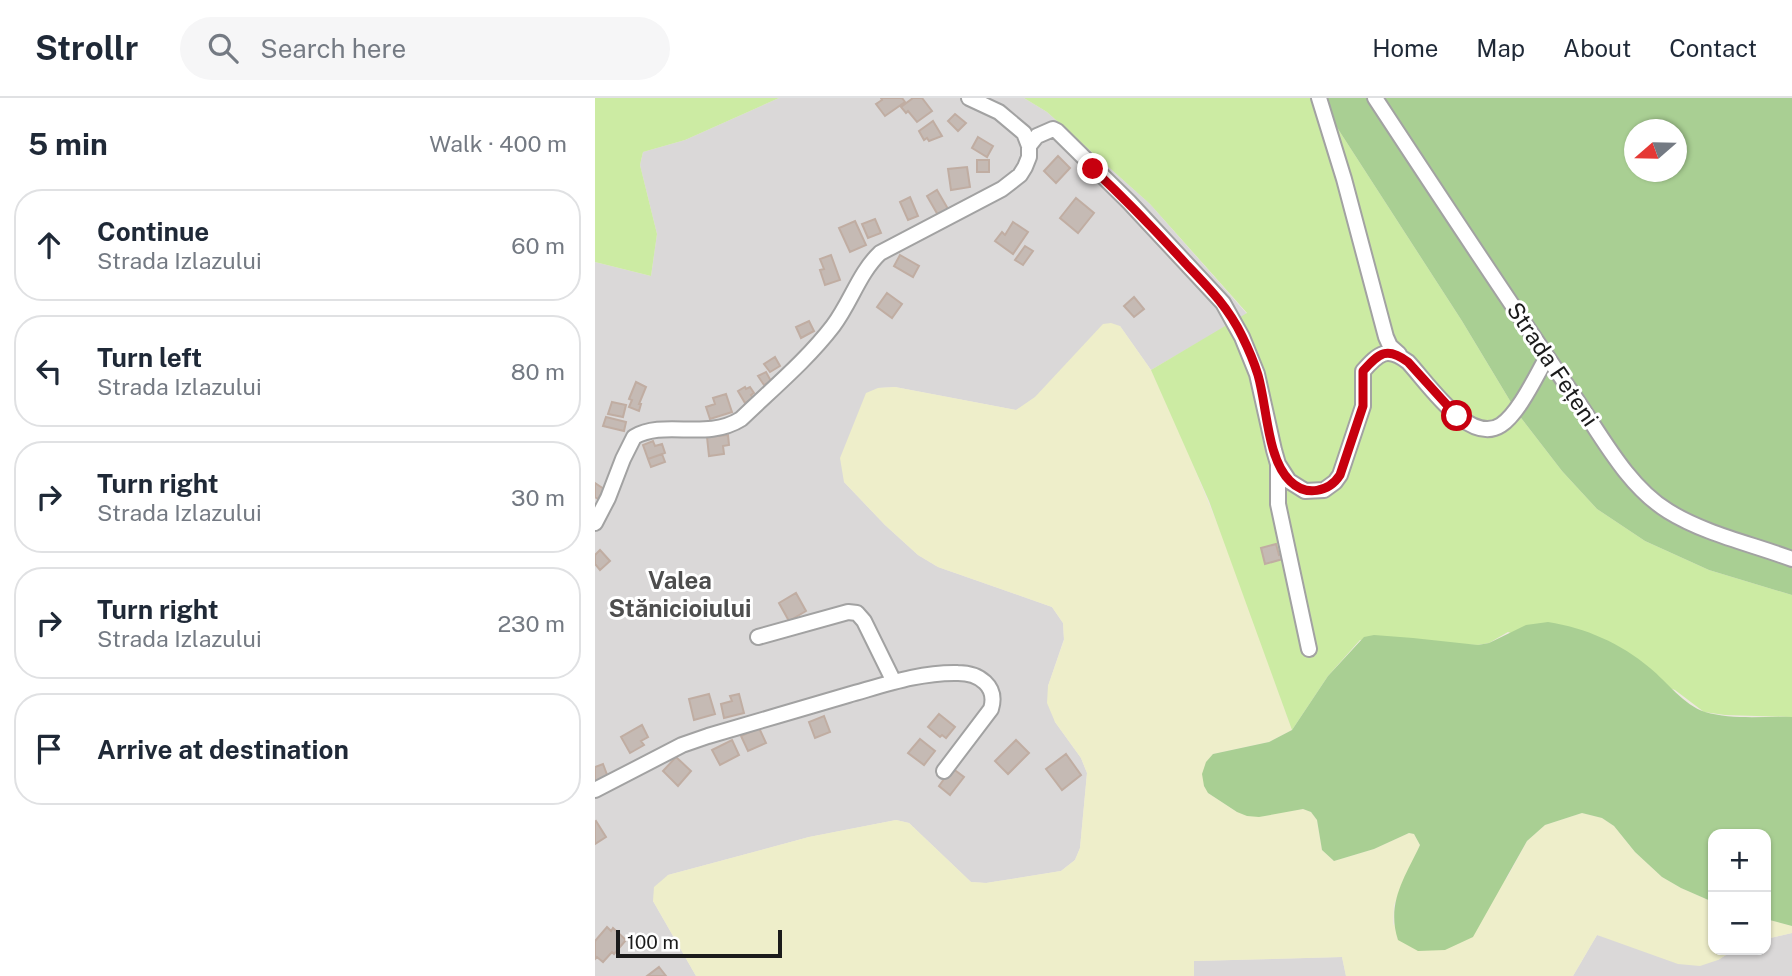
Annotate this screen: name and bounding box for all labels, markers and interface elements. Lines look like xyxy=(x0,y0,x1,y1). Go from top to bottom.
search box xyxy=(180,17,670,80)
text: Strollr xyxy=(35,29,138,67)
icon: search xyxy=(204,29,242,67)
text: Search here xyxy=(260,33,406,64)
text: Home xyxy=(1372,34,1438,62)
text: Map xyxy=(1476,34,1525,62)
text: About xyxy=(1563,34,1631,62)
text: Contact xyxy=(1669,34,1757,62)
north arrow xyxy=(1624,119,1687,182)
text: 5 min xyxy=(28,126,108,162)
text: Walk · 400 m xyxy=(429,130,567,157)
route end xyxy=(1077,153,1108,184)
text: Continue xyxy=(97,216,209,247)
icon: ahead xyxy=(30,226,68,264)
text: 60 m xyxy=(511,232,565,259)
text: Strada Izlazului xyxy=(97,247,262,274)
street label: Strada Fețeni xyxy=(1502,297,1604,431)
text: Turn left xyxy=(97,342,202,373)
icon: left xyxy=(30,352,68,390)
text: 80 m xyxy=(511,358,565,385)
text: Strada Izlazului xyxy=(97,373,262,400)
route start xyxy=(1441,400,1472,431)
text: Turn right xyxy=(97,468,219,499)
icon: right xyxy=(30,478,68,516)
text: 30 m xyxy=(511,484,565,511)
text: Strada Izlazului xyxy=(97,499,262,526)
district label: Valea Stănicioiului xyxy=(609,566,751,622)
text: Turn right xyxy=(97,594,219,625)
icon: right xyxy=(30,604,68,642)
text: 230 m xyxy=(497,610,565,637)
text: Strada Izlazului xyxy=(97,625,262,652)
icon: arrive xyxy=(30,730,68,768)
text: Arrive at destination xyxy=(97,734,349,765)
map controls xyxy=(1708,829,1771,955)
button: + xyxy=(1708,829,1771,892)
button: − xyxy=(1708,892,1771,955)
scale bar xyxy=(616,927,782,959)
text: 100 m xyxy=(627,931,679,953)

